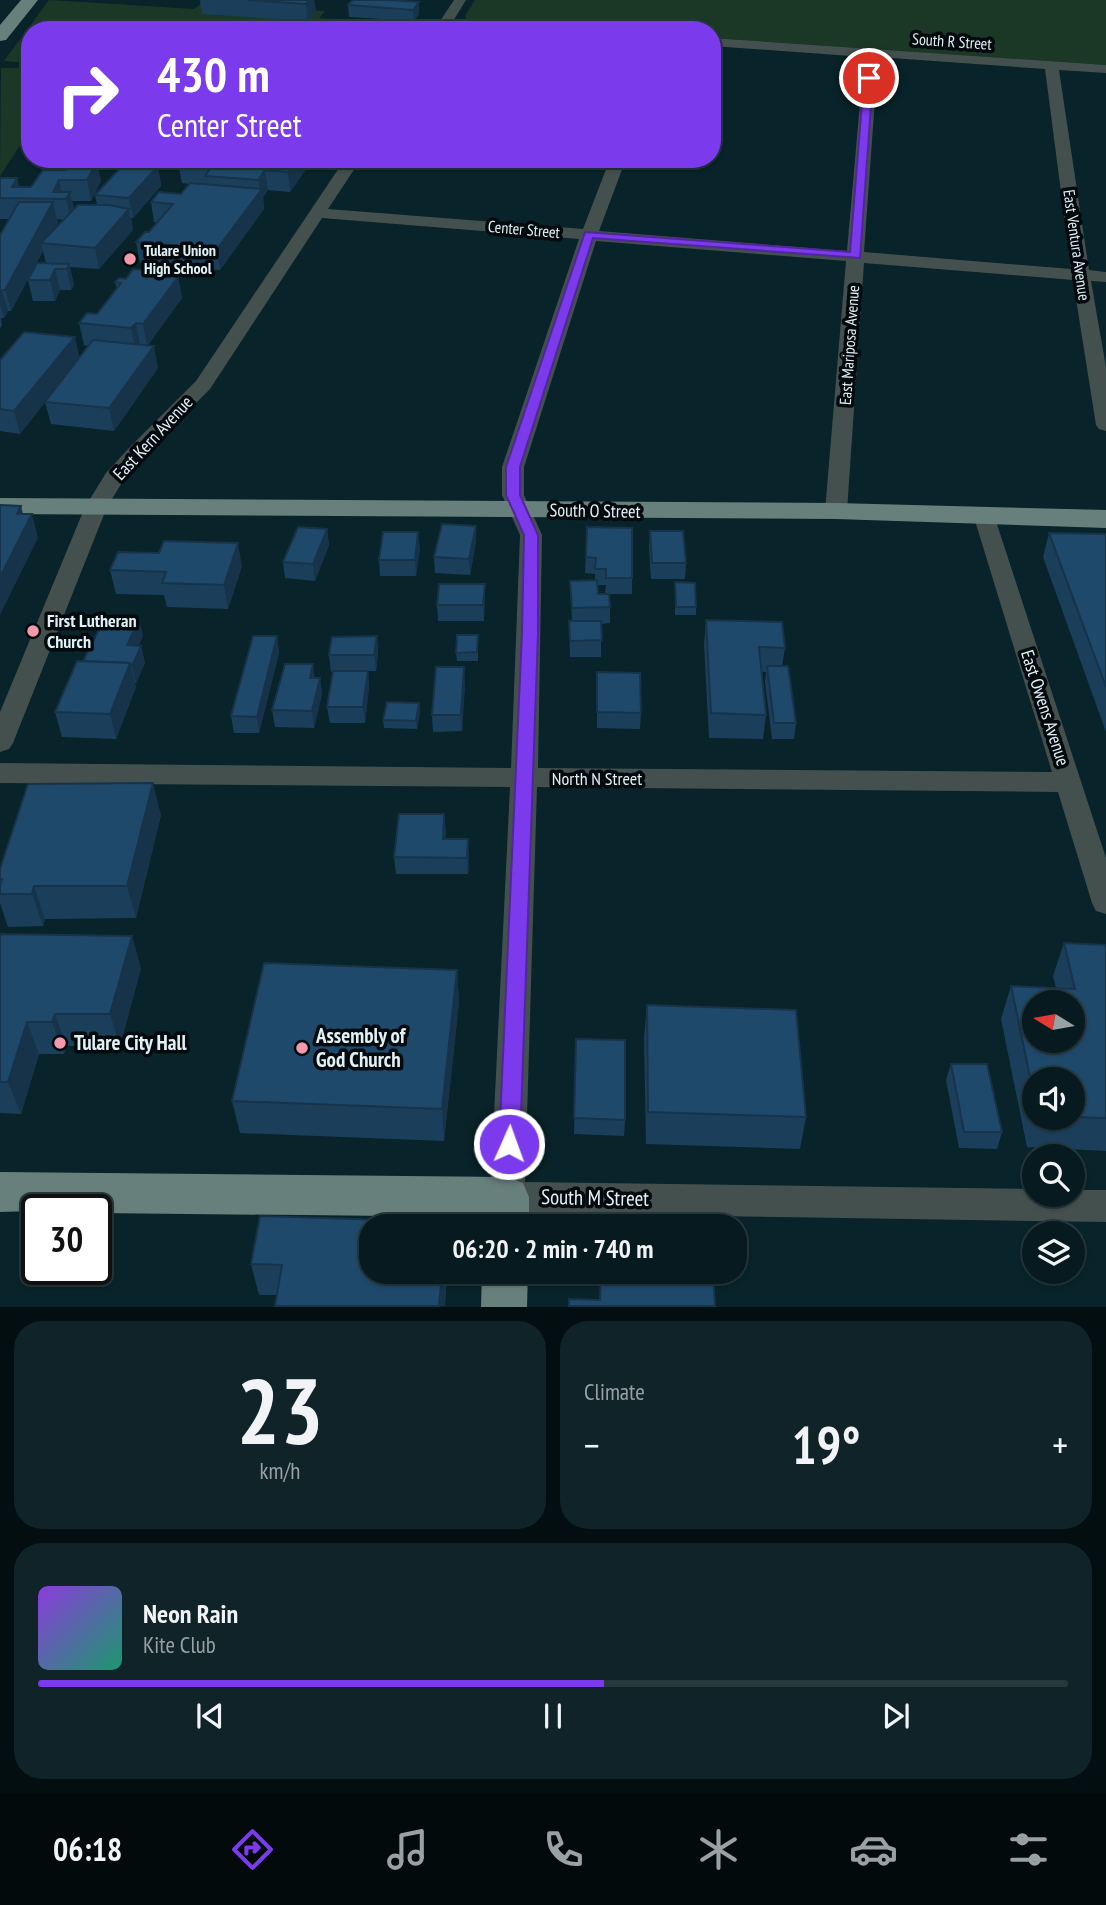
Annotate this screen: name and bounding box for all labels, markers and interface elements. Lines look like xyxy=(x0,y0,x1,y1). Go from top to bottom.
street label: South R Street xyxy=(912,28,993,54)
text: 430 m xyxy=(157,42,270,106)
pin xyxy=(839,48,899,108)
icon: right xyxy=(42,49,133,140)
icon: arrive xyxy=(850,59,888,97)
text: Center Street xyxy=(157,104,302,146)
street label: East Ventura Avenue xyxy=(1059,188,1095,302)
street label: Center Street xyxy=(487,216,561,242)
place label: Tulare Union High School xyxy=(144,240,216,278)
marker: Tulare Union High School xyxy=(122,251,138,267)
street label: East Mariposa Avenue xyxy=(835,284,863,406)
street label: East Kern Avenue xyxy=(108,391,198,485)
street label: South O Street xyxy=(549,498,641,523)
place label: First Lutheran Church xyxy=(47,609,137,653)
marker: First Lutheran Church xyxy=(25,623,41,639)
street label: East Owens Avenue xyxy=(1016,647,1075,769)
street label: North N Street xyxy=(552,767,642,790)
north arrow xyxy=(1022,990,1085,1054)
map controls xyxy=(1022,990,1085,1284)
place label: Assembly of God Church xyxy=(315,1022,407,1073)
place label: Tulare City Hall xyxy=(74,1029,188,1056)
marker: Tulare City Hall xyxy=(52,1035,68,1051)
marker: Assembly of God Church xyxy=(294,1040,310,1056)
button: sound xyxy=(1022,1067,1085,1130)
position arrow xyxy=(472,1107,546,1181)
button: search xyxy=(1022,1144,1085,1207)
street label: South M Street xyxy=(541,1183,649,1212)
speed limit sign: 30 xyxy=(21,1194,112,1285)
button: layers xyxy=(1022,1221,1085,1284)
text: 06:20 · 2 min · 740 m xyxy=(453,1232,653,1265)
text: 23 xyxy=(237,1351,324,1469)
text: Climate xyxy=(584,1377,645,1406)
text: 19° xyxy=(792,1411,860,1478)
text: − xyxy=(584,1420,600,1469)
text: + xyxy=(1052,1420,1068,1469)
text: km/h xyxy=(260,1456,300,1485)
text: Neon Rain xyxy=(143,1597,238,1630)
text: Kite Club xyxy=(143,1630,216,1659)
icon: previous xyxy=(191,1697,229,1735)
icon: pause xyxy=(534,1697,572,1735)
icon: next xyxy=(877,1697,915,1735)
icon: directions xyxy=(228,1825,277,1874)
icon: music xyxy=(383,1825,432,1874)
icon: phone xyxy=(539,1825,588,1874)
icon: climate xyxy=(694,1825,743,1874)
icon: car xyxy=(849,1825,898,1874)
icon: filters xyxy=(1004,1825,1053,1874)
text: 06:18 xyxy=(53,1828,122,1870)

